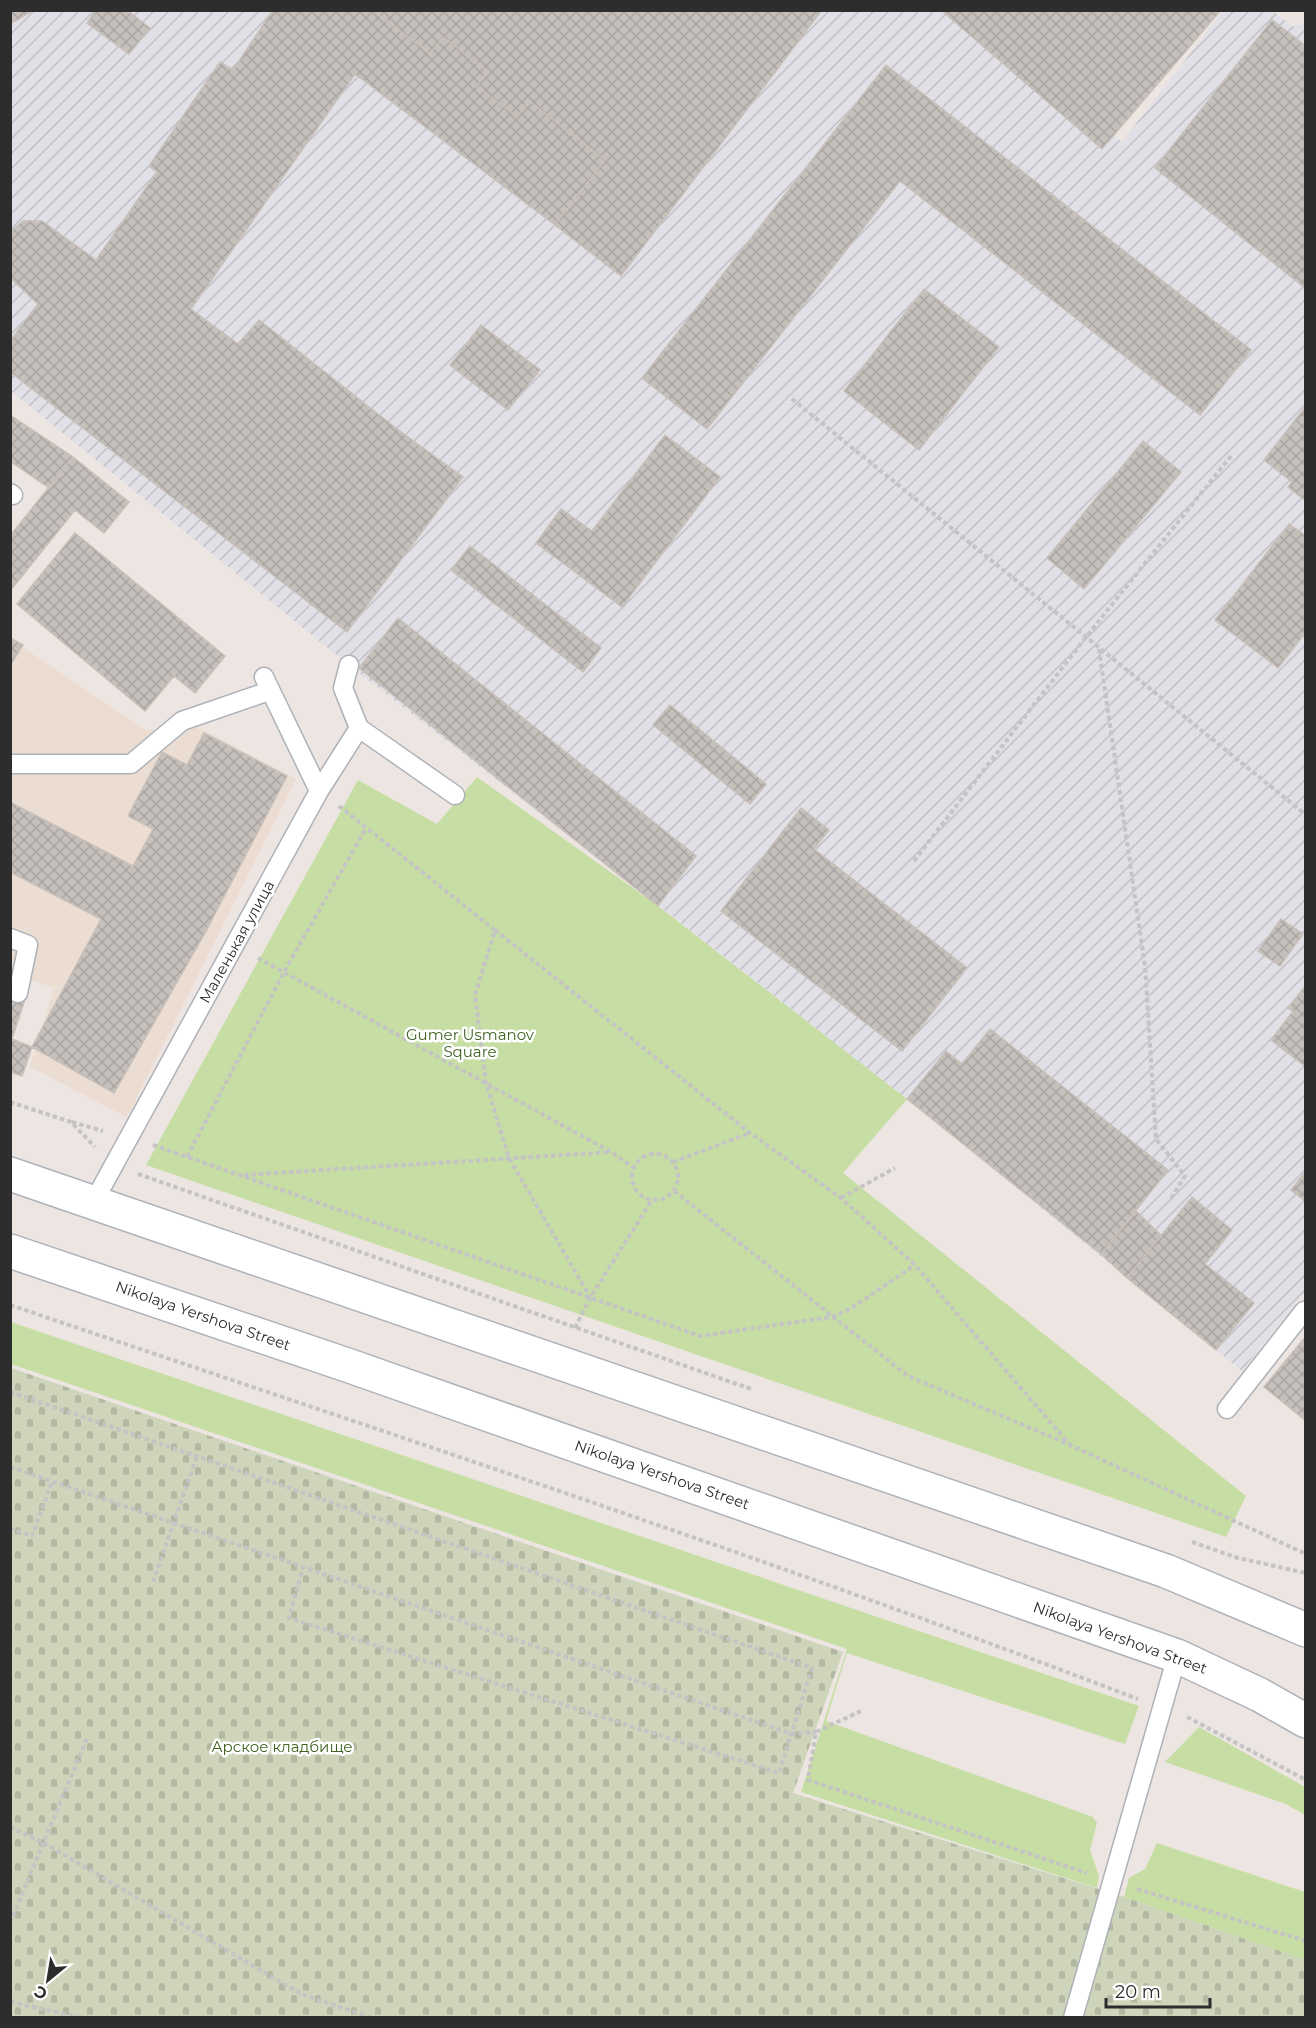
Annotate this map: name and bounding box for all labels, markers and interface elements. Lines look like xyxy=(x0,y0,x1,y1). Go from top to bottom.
street label: Маленькая улица xyxy=(195,877,278,1007)
park label: Gumer Usmanov Square xyxy=(406,1025,535,1061)
street label: Nikolaya Yershova Street xyxy=(113,1277,293,1354)
street label: Nikolaya Yershova Street xyxy=(572,1436,752,1513)
street label: Nikolaya Yershova Street xyxy=(1031,1597,1210,1678)
park label: Арское кладбище xyxy=(211,1737,353,1756)
north arrow xyxy=(18,1950,78,2010)
scale bar xyxy=(1106,1971,1210,2009)
text: С xyxy=(31,1981,51,2004)
text: 20 m xyxy=(1115,1981,1161,2003)

